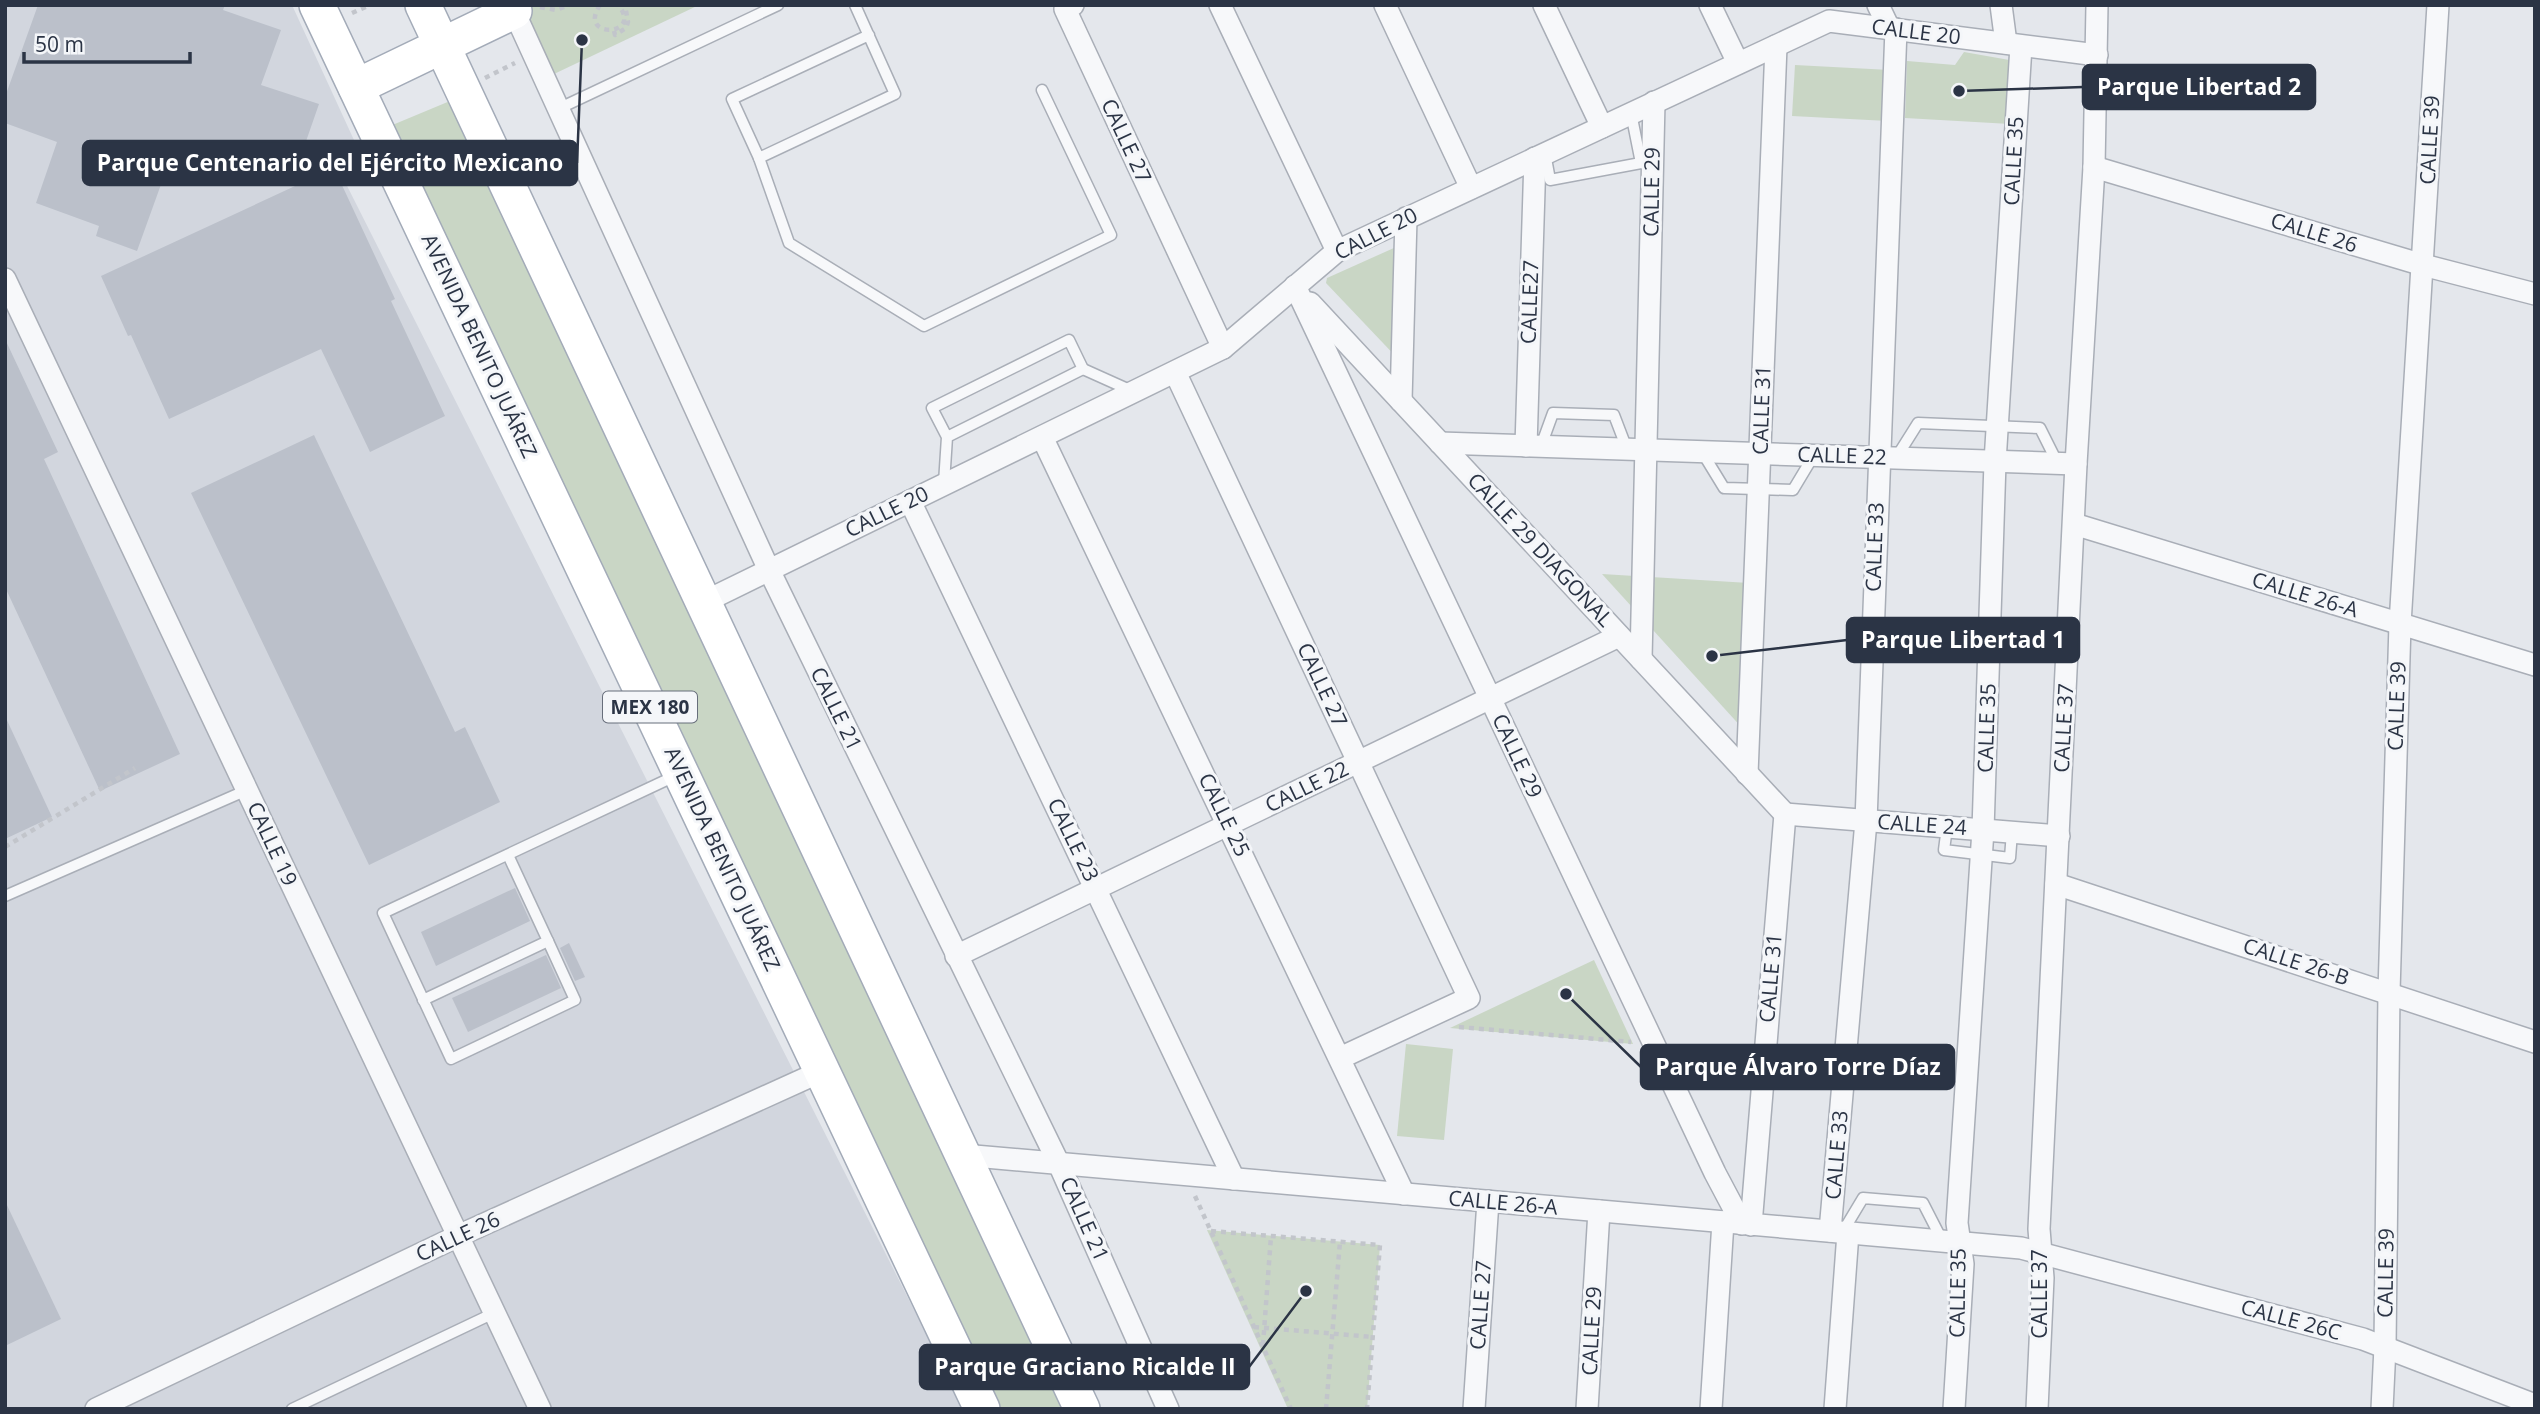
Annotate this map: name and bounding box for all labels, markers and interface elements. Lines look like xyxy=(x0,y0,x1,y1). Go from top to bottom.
street label: CALLE 20 xyxy=(1870,12,1962,50)
scale bar xyxy=(24,21,191,65)
text: 50 m xyxy=(35,30,84,58)
callout: Parque Libertad 2 xyxy=(2083,65,2315,109)
text: Parque Libertad 2 xyxy=(2097,70,2301,102)
street label: CALLE 27 xyxy=(1095,94,1159,187)
street label: CALLE 39 xyxy=(2413,94,2445,185)
street label: CALLE 35 xyxy=(1997,115,2029,206)
callout: Parque Centenario del Ejército Mexicano xyxy=(83,141,577,185)
text: Parque Centenario del Ejército Mexicano xyxy=(97,146,563,178)
street label: CALLE 29 xyxy=(1636,147,1666,237)
street label: CALLE 20 xyxy=(1329,200,1422,266)
street label: CALLE 26 xyxy=(2267,206,2361,259)
street label: AVENIDA BENITO JUÁREZ xyxy=(416,229,544,462)
street label: CALLE27 xyxy=(1514,259,1544,344)
street label: CALLE 31 xyxy=(1745,365,1777,455)
street label: CALLE 22 xyxy=(1797,439,1887,471)
street label: CALLE 29 DIAGONAL xyxy=(1462,466,1620,632)
street label: CALLE 20 xyxy=(840,479,933,543)
street label: CALLE 33 xyxy=(1858,502,1890,592)
street label: CALLE 26-A xyxy=(2249,565,2362,624)
callout: Parque Libertad 1 xyxy=(1847,618,2079,662)
text: Parque Libertad 1 xyxy=(1861,623,2065,655)
street label: CALLE 27 xyxy=(1291,638,1355,731)
street label: CALLE 39 xyxy=(2380,661,2412,751)
street label: CALLE 21 xyxy=(805,662,869,755)
street label: CALLE 37 xyxy=(2047,682,2079,773)
street label: CALLE 35 xyxy=(1970,683,2002,773)
road number: MEX 180 xyxy=(603,692,697,722)
street label: CALLE 29 xyxy=(1486,709,1550,802)
street label: AVENIDA BENITO JUÁREZ xyxy=(659,742,787,975)
street label: CALLE 22 xyxy=(1260,754,1353,818)
street label: CALLE 25 xyxy=(1193,768,1257,861)
street label: CALLE 23 xyxy=(1042,793,1106,886)
street label: CALLE 19 xyxy=(241,797,305,890)
street label: CALLE 24 xyxy=(1876,807,1968,841)
street label: CALLE 26-B xyxy=(2240,931,2353,991)
street label: CALLE 31 xyxy=(1752,932,1788,1024)
callout: Parque Álvaro Torre Díaz xyxy=(1641,1045,1954,1089)
text: Parque Álvaro Torre Díaz xyxy=(1655,1050,1941,1082)
street label: CALLE 33 xyxy=(1818,1109,1854,1201)
street label: CALLE 21 xyxy=(1054,1172,1116,1265)
street label: CALLE 26-A xyxy=(1447,1183,1560,1221)
street label: CALLE 26 xyxy=(411,1204,504,1268)
street label: CALLE 39 xyxy=(2370,1228,2400,1318)
street label: CALLE 35 xyxy=(1942,1248,1972,1338)
street label: CALLE 37 xyxy=(2025,1249,2053,1339)
street label: CALLE 27 xyxy=(1463,1259,1497,1351)
street label: CALLE 29 xyxy=(1575,1285,1607,1376)
street label: CALLE 26C xyxy=(2238,1292,2345,1346)
callout: Parque Graciano Ricalde II xyxy=(920,1345,1249,1389)
text: Parque Graciano Ricalde II xyxy=(934,1350,1236,1382)

